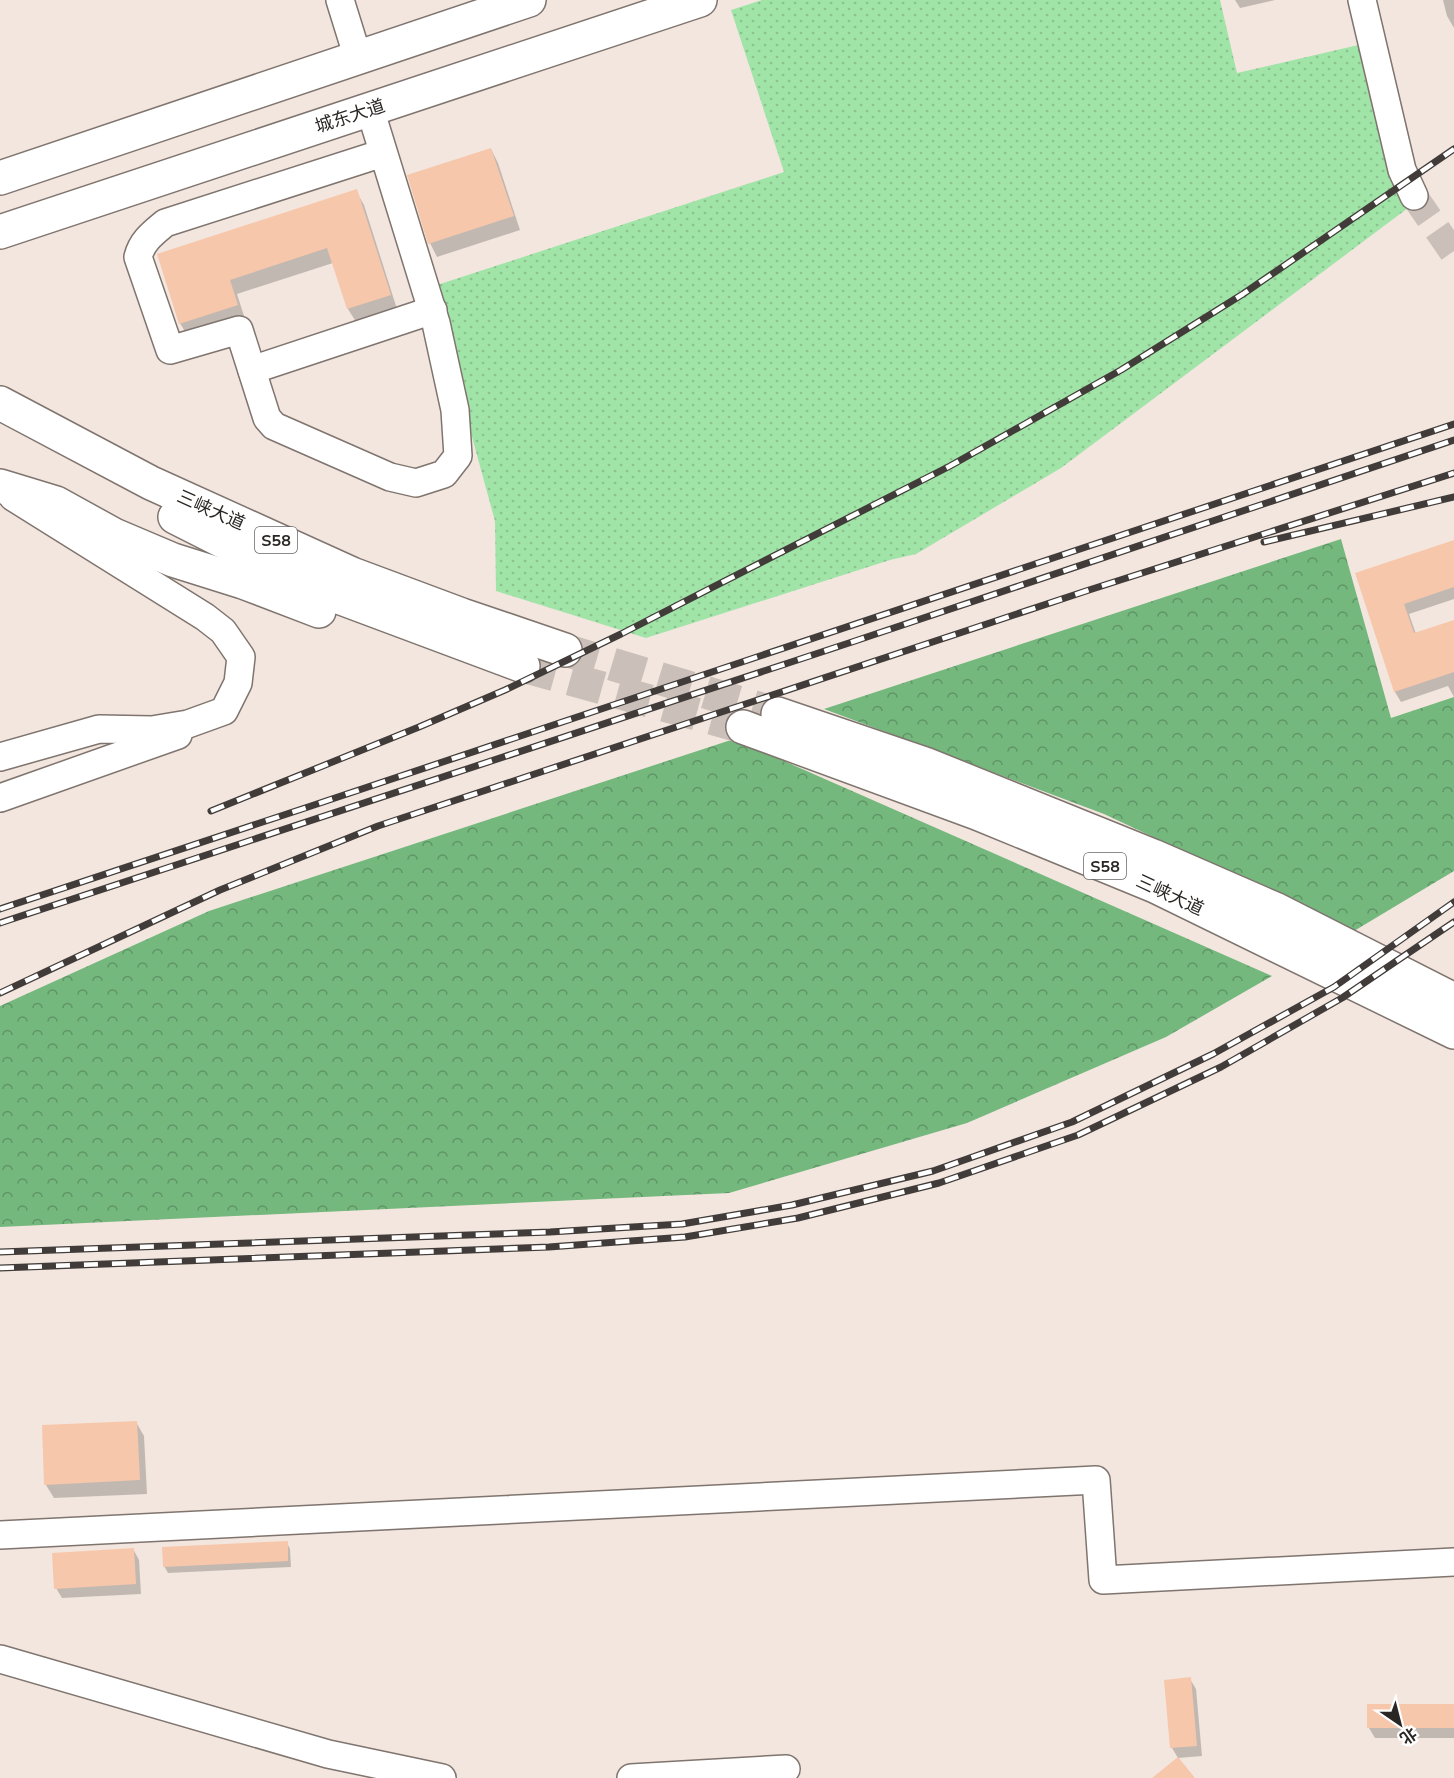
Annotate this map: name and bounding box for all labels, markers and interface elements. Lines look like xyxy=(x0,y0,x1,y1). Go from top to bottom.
street label: 城东大道 xyxy=(312,93,388,138)
street label: 三峡大道 xyxy=(174,484,249,535)
road number: S58 xyxy=(255,527,297,553)
road number: S58 xyxy=(1084,853,1126,879)
street label: 三峡大道 xyxy=(1133,869,1208,920)
north arrow xyxy=(1370,1694,1430,1754)
text: 北 xyxy=(1396,1724,1421,1749)

